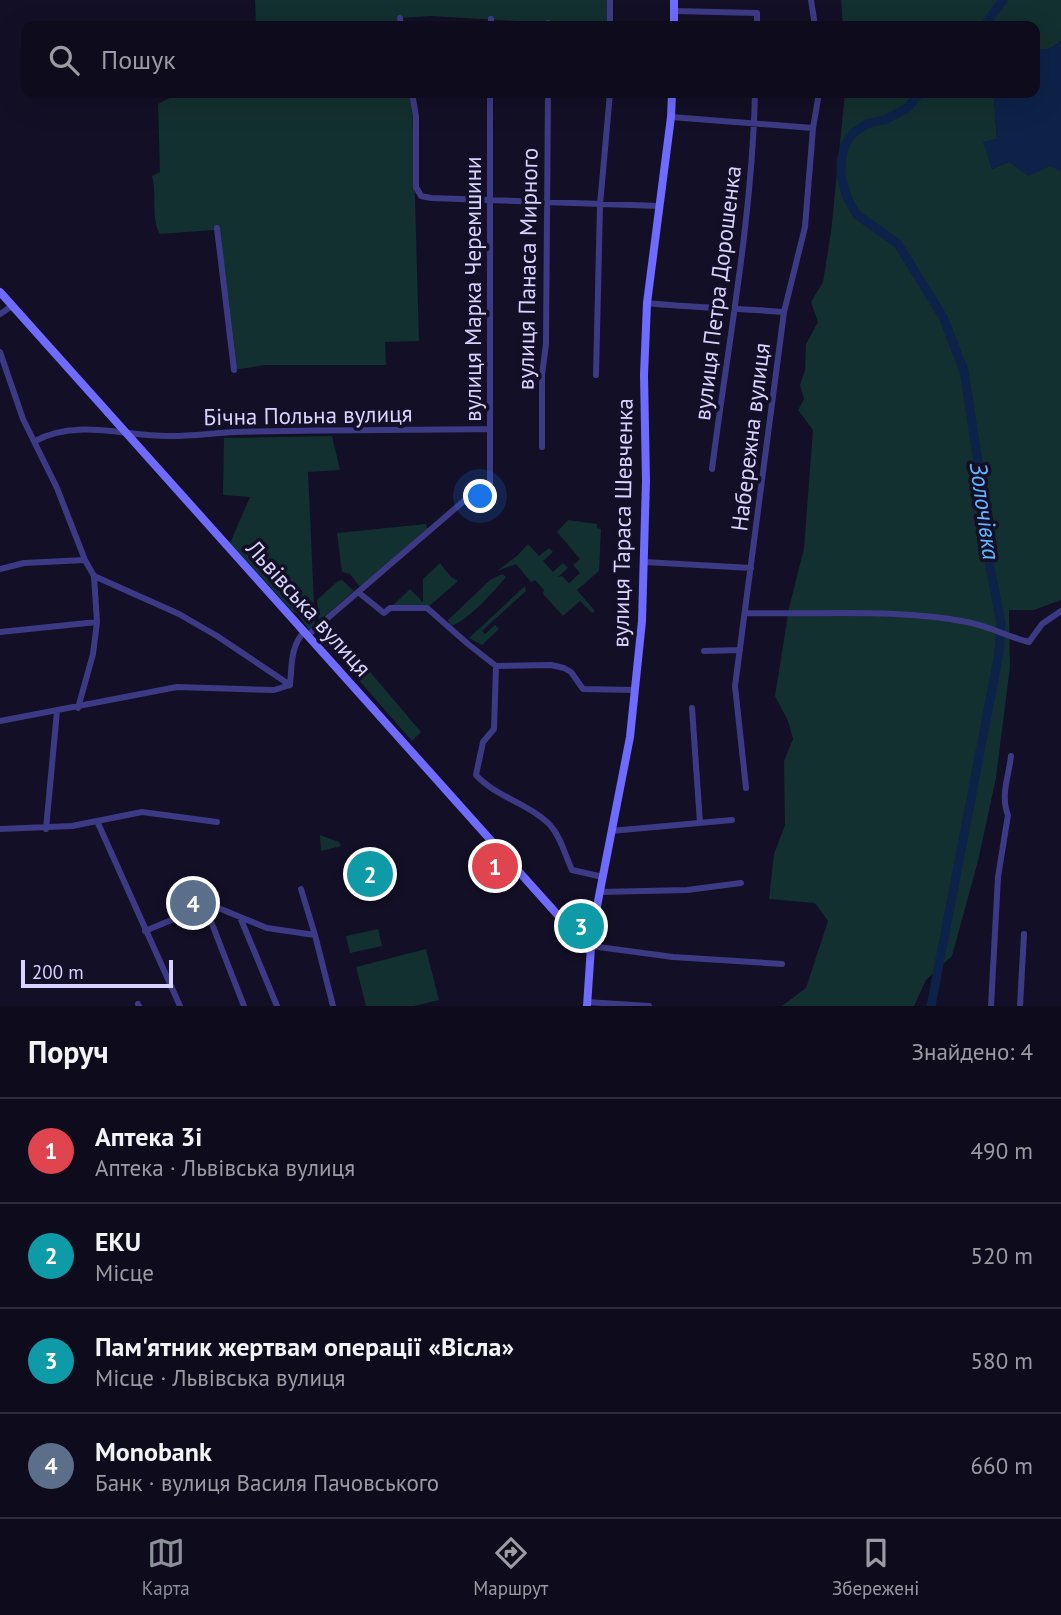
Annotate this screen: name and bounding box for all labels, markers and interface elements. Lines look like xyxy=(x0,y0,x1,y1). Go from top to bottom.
search box xyxy=(21,21,1040,98)
icon: search xyxy=(45,41,83,79)
text: Пошук xyxy=(101,43,176,76)
street label: вулиця Панаса Мирного xyxy=(510,148,544,390)
street label: вулиця Марка Черемшини xyxy=(458,156,487,422)
street label: вулиця Петра Дорошенка xyxy=(687,164,747,422)
street label: Набережна вулиця xyxy=(724,341,776,533)
street label: вулиця Тараса Шевченка xyxy=(605,398,639,648)
street label: Бічна Польна вулиця xyxy=(203,399,413,431)
water label: Золочівка xyxy=(963,460,1007,562)
your location xyxy=(463,479,497,513)
street label: Львівська вулиця xyxy=(240,533,378,682)
pin: 1 xyxy=(472,840,518,892)
pin: 2 xyxy=(347,848,393,900)
pin: 4 xyxy=(170,877,216,929)
pin: 3 xyxy=(558,900,604,952)
scale bar xyxy=(21,957,173,989)
text: 200 m xyxy=(32,960,84,984)
text: Поруч xyxy=(28,1032,109,1071)
text: Знайдено: 4 xyxy=(912,1037,1033,1066)
text: Аптека 3і xyxy=(95,1120,202,1153)
text: 1 xyxy=(44,1136,58,1165)
text: 490 m xyxy=(971,1136,1033,1165)
text: Аптека · Львівська вулиця xyxy=(95,1153,355,1182)
text: EKU xyxy=(95,1225,141,1258)
text: 2 xyxy=(44,1241,58,1270)
text: 520 m xyxy=(971,1241,1033,1270)
text: Місце xyxy=(95,1258,154,1287)
text: Пам'ятник жертвам операції «Вісла» xyxy=(95,1330,514,1363)
text: 3 xyxy=(44,1346,58,1375)
text: 580 m xyxy=(971,1346,1033,1375)
text: Місце · Львівська вулиця xyxy=(95,1363,345,1392)
text: Monobank xyxy=(95,1435,212,1468)
text: 4 xyxy=(44,1451,58,1480)
text: 660 m xyxy=(971,1451,1033,1480)
text: Банк · вулиця Василя Пачовського xyxy=(95,1468,439,1497)
tab: Карта xyxy=(142,1534,190,1600)
tab: Маршрут xyxy=(473,1534,548,1600)
tab: Збережені xyxy=(832,1534,919,1600)

